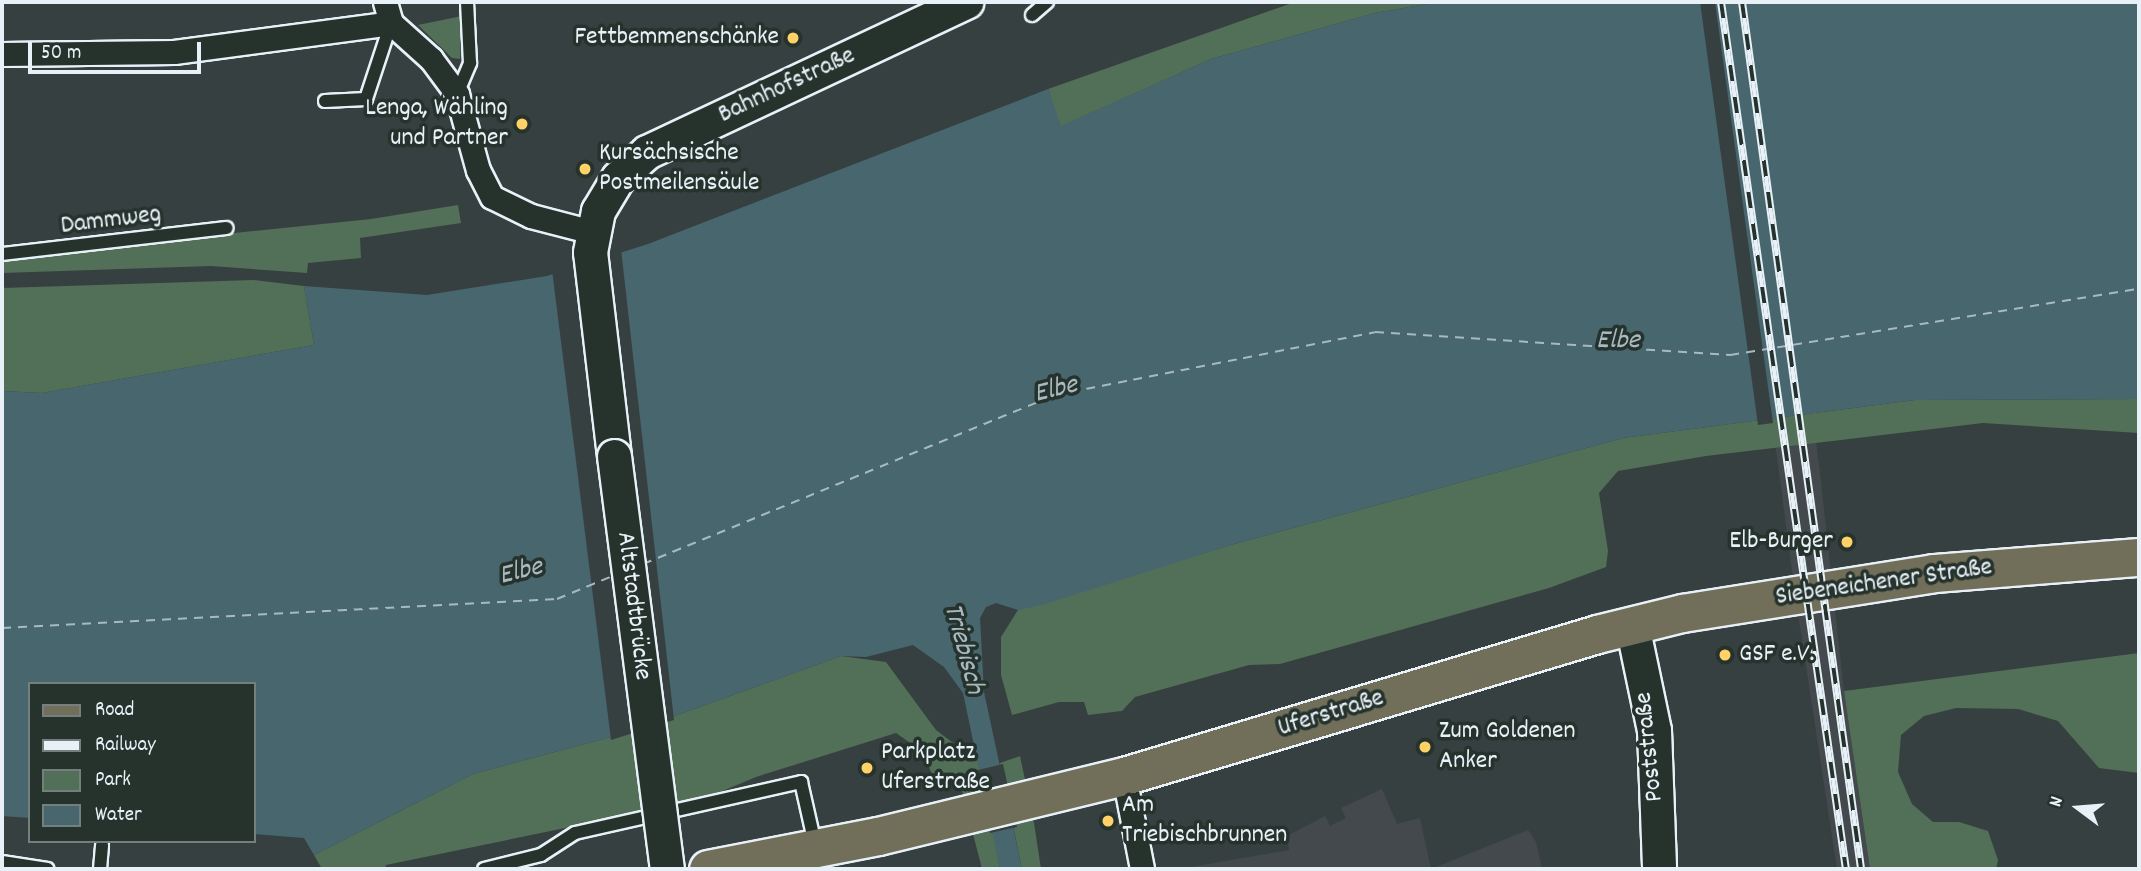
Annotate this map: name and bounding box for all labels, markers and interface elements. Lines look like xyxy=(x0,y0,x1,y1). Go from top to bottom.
place label: Fettbemmenschänke xyxy=(575,22,779,54)
scale bar xyxy=(32,28,205,72)
marker: Fettbemmenschänke xyxy=(785,30,801,46)
text: 50 m xyxy=(41,39,81,69)
street label: Bahnhofstraße xyxy=(714,41,860,131)
place label: Lenga, Wähling und Partner xyxy=(365,93,508,154)
marker: Lenga, Wähling und Partner xyxy=(514,116,530,132)
place label: Kursächsische Postmeilensäule xyxy=(599,138,759,200)
marker: Kursächsische Postmeilensäule xyxy=(577,161,593,177)
street label: Dammweg xyxy=(59,199,163,243)
water label: Elbe xyxy=(1596,325,1640,359)
water label: Elbe xyxy=(1031,369,1081,413)
place label: Elb-Burger xyxy=(1729,526,1833,558)
street label: Altstadtbrücke xyxy=(608,530,658,682)
marker: Elb-Burger xyxy=(1839,534,1855,550)
water label: Elbe xyxy=(496,551,546,595)
street label: Siebeneichener Straße xyxy=(1774,552,1994,614)
water label: Triebisch xyxy=(934,600,990,698)
place label: GSF e.V. xyxy=(1739,639,1814,671)
marker: GSF e.V. xyxy=(1717,647,1733,663)
legend xyxy=(28,682,256,843)
street label: Uferstraße xyxy=(1274,683,1388,745)
street label: Poststraße xyxy=(1629,691,1671,803)
text: Road xyxy=(95,696,134,726)
place label: Zum Goldenen Anker xyxy=(1439,716,1575,778)
text: Railway xyxy=(95,731,156,761)
place label: Parkplatz Uferstraße xyxy=(881,737,990,798)
marker: Zum Goldenen Anker xyxy=(1417,739,1433,755)
marker: Parkplatz Uferstraße xyxy=(859,760,875,776)
text: Park xyxy=(95,766,131,796)
north arrow xyxy=(2043,773,2113,843)
place label: Am Triebischbrunnen xyxy=(1122,790,1287,852)
text: N xyxy=(2043,794,2072,810)
text: Water xyxy=(95,801,142,831)
marker: Am Triebischbrunnen xyxy=(1100,813,1116,829)

